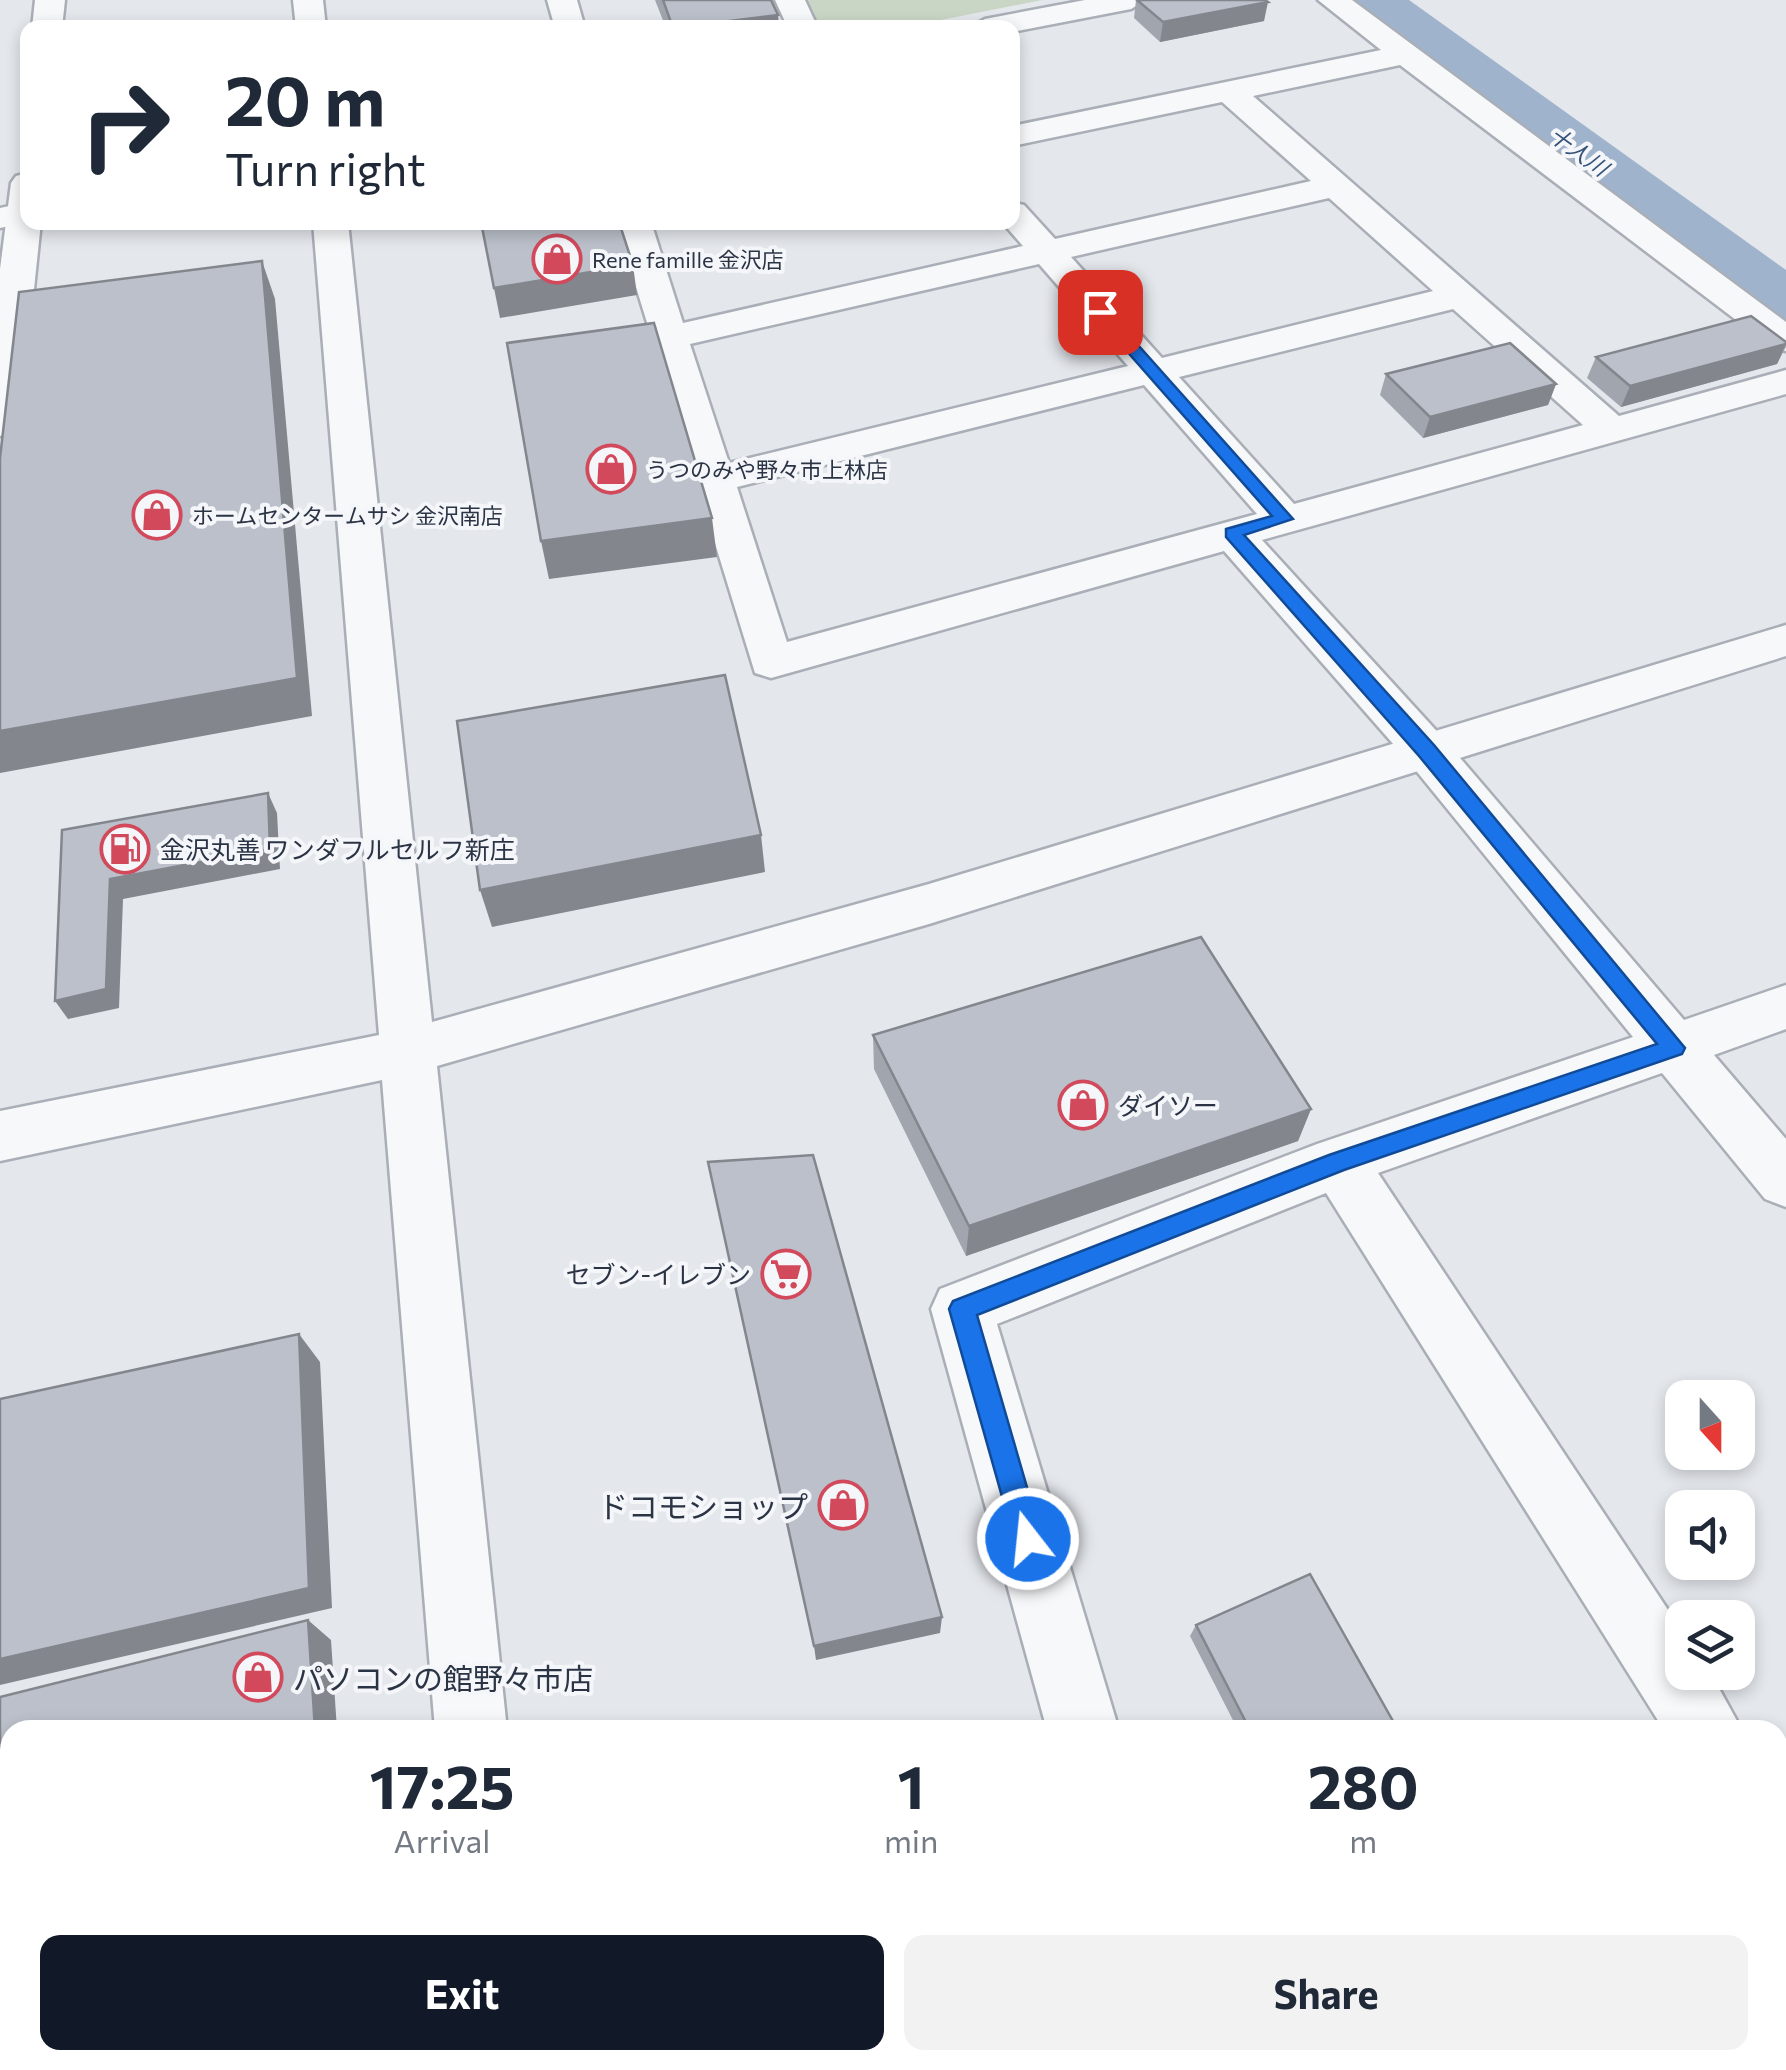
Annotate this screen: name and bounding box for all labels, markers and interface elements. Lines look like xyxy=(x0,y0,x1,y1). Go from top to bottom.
text: 20 m xyxy=(225,55,385,140)
icon: right xyxy=(60,60,190,190)
water label: 十人川 xyxy=(1544,121,1615,182)
text: Turn right xyxy=(225,140,426,195)
shop icon: Rene famille 金沢店 xyxy=(531,233,583,285)
place label: Rene famille 金沢店 xyxy=(592,246,784,273)
pin xyxy=(1058,270,1143,355)
icon: arrive xyxy=(1073,285,1128,340)
shop icon: うつのみや野々市上林店 xyxy=(585,443,637,495)
place label: うつのみや野々市上林店 xyxy=(646,456,888,483)
shop icon: ホームセンタームサシ 金沢南店 xyxy=(131,489,183,541)
place label: ホームセンタームサシ 金沢南店 xyxy=(192,502,503,529)
fuel station icon: 金沢丸善 ワンダフルセルフ新庄 xyxy=(99,823,151,875)
place label: 金沢丸善 ワンダフルセルフ新庄 xyxy=(160,834,515,864)
shop icon: ダイソー xyxy=(1057,1079,1109,1131)
place label: ダイソー xyxy=(1118,1090,1218,1120)
supermarket icon: セブン-イレブン xyxy=(760,1248,812,1300)
place label: セブン-イレブン xyxy=(565,1259,751,1289)
north arrow xyxy=(1665,1380,1755,1470)
map controls xyxy=(1665,1380,1755,1690)
shop icon: ドコモショップ xyxy=(817,1479,869,1531)
place label: ドコモショップ xyxy=(598,1487,808,1524)
position arrow xyxy=(976,1487,1080,1591)
button: sound xyxy=(1665,1490,1755,1580)
button: layers xyxy=(1665,1600,1755,1690)
shop icon: パソコンの館野々市店 xyxy=(232,1651,284,1703)
place label: パソコンの館野々市店 xyxy=(293,1659,593,1696)
text: 17:25 xyxy=(369,1748,515,1821)
text: 1 xyxy=(898,1748,925,1821)
text: 280 xyxy=(1308,1748,1419,1821)
text: Arrival xyxy=(394,1820,490,1860)
text: min xyxy=(884,1820,938,1860)
text: m xyxy=(1349,1820,1377,1860)
button: Exit xyxy=(40,1935,884,2050)
button: Share xyxy=(904,1935,1748,2050)

